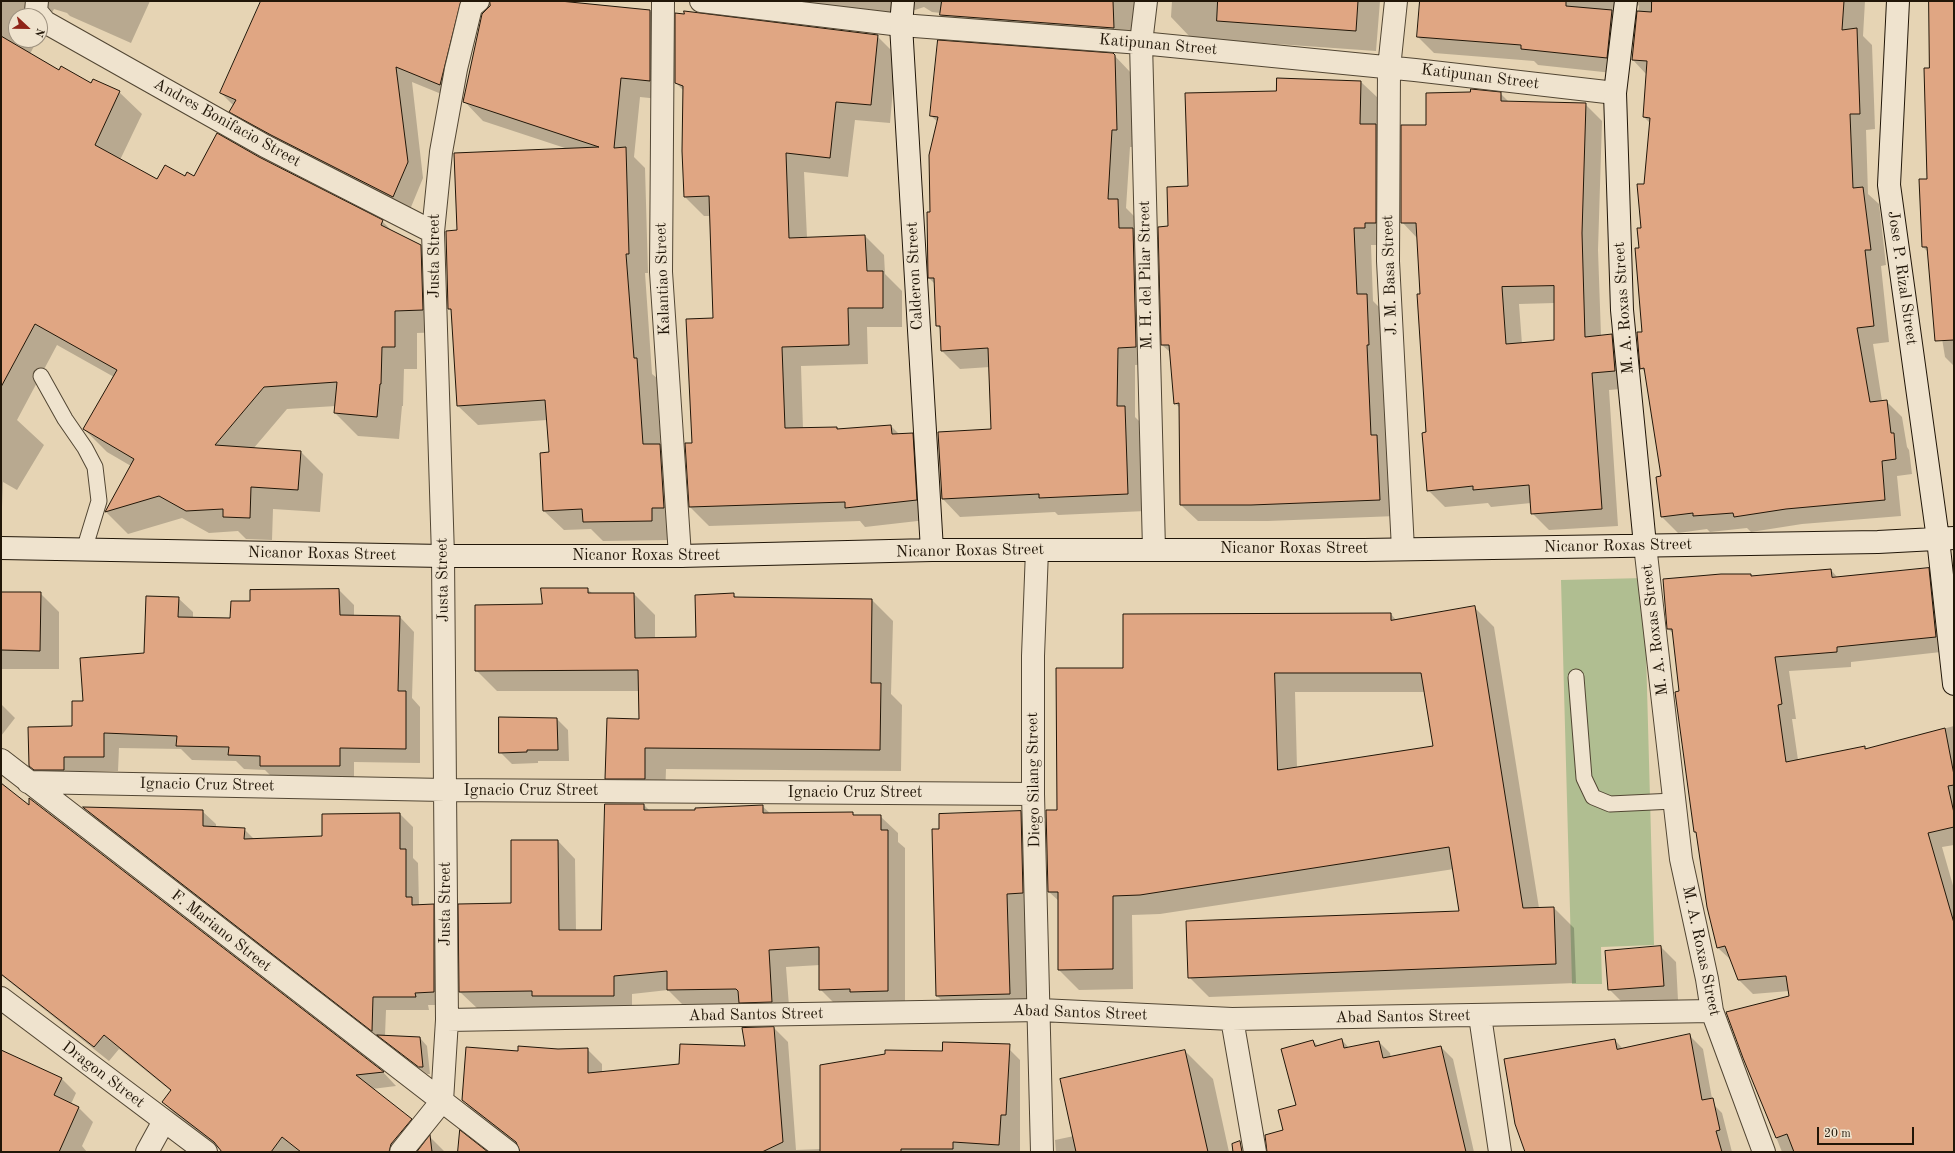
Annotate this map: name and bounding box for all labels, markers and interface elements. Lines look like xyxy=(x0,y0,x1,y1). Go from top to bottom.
north arrow xyxy=(8,8,48,48)
text: N xyxy=(32,26,45,38)
street label: Katipunan Street xyxy=(1098,30,1218,60)
street label: Katipunan Street xyxy=(1420,60,1540,94)
street label: Andres Bonifacio Street xyxy=(150,74,304,172)
street label: M. H. del Pilar Street xyxy=(1135,200,1157,350)
street label: Jose P. Rizal Street xyxy=(1883,210,1921,346)
street label: Justa Street xyxy=(425,214,445,298)
street label: J. M. Basa Street xyxy=(1378,214,1402,336)
street label: Calderon Street xyxy=(903,221,927,331)
street label: Kalantiao Street xyxy=(651,222,675,336)
street label: M. A. Roxas Street xyxy=(1610,241,1638,375)
street label: Nicanor Roxas Street xyxy=(1544,535,1692,557)
street label: Justa Street xyxy=(433,538,453,622)
street label: Nicanor Roxas Street xyxy=(1220,539,1368,559)
street label: Nicanor Roxas Street xyxy=(896,540,1044,562)
street label: Nicanor Roxas Street xyxy=(248,543,396,565)
street label: Nicanor Roxas Street xyxy=(572,546,720,566)
street label: M. A. Roxas Street xyxy=(1637,563,1673,697)
street label: Diego Silang Street xyxy=(1023,712,1045,848)
street label: Ignacio Cruz Street xyxy=(139,774,275,796)
street label: Ignacio Cruz Street xyxy=(464,781,598,801)
street label: Ignacio Cruz Street xyxy=(788,783,922,803)
street label: Justa Street xyxy=(436,862,456,946)
street label: M. A. Roxas Street xyxy=(1678,884,1724,1018)
street label: F. Mariano Street xyxy=(167,886,275,976)
street label: Abad Santos Street xyxy=(1012,1001,1148,1025)
street label: Abad Santos Street xyxy=(688,1004,824,1026)
street label: Abad Santos Street xyxy=(1335,1006,1471,1028)
street label: Dragon Street xyxy=(58,1038,148,1112)
scale bar xyxy=(1819,1119,1916,1145)
text: 20 m xyxy=(1824,1128,1851,1140)

